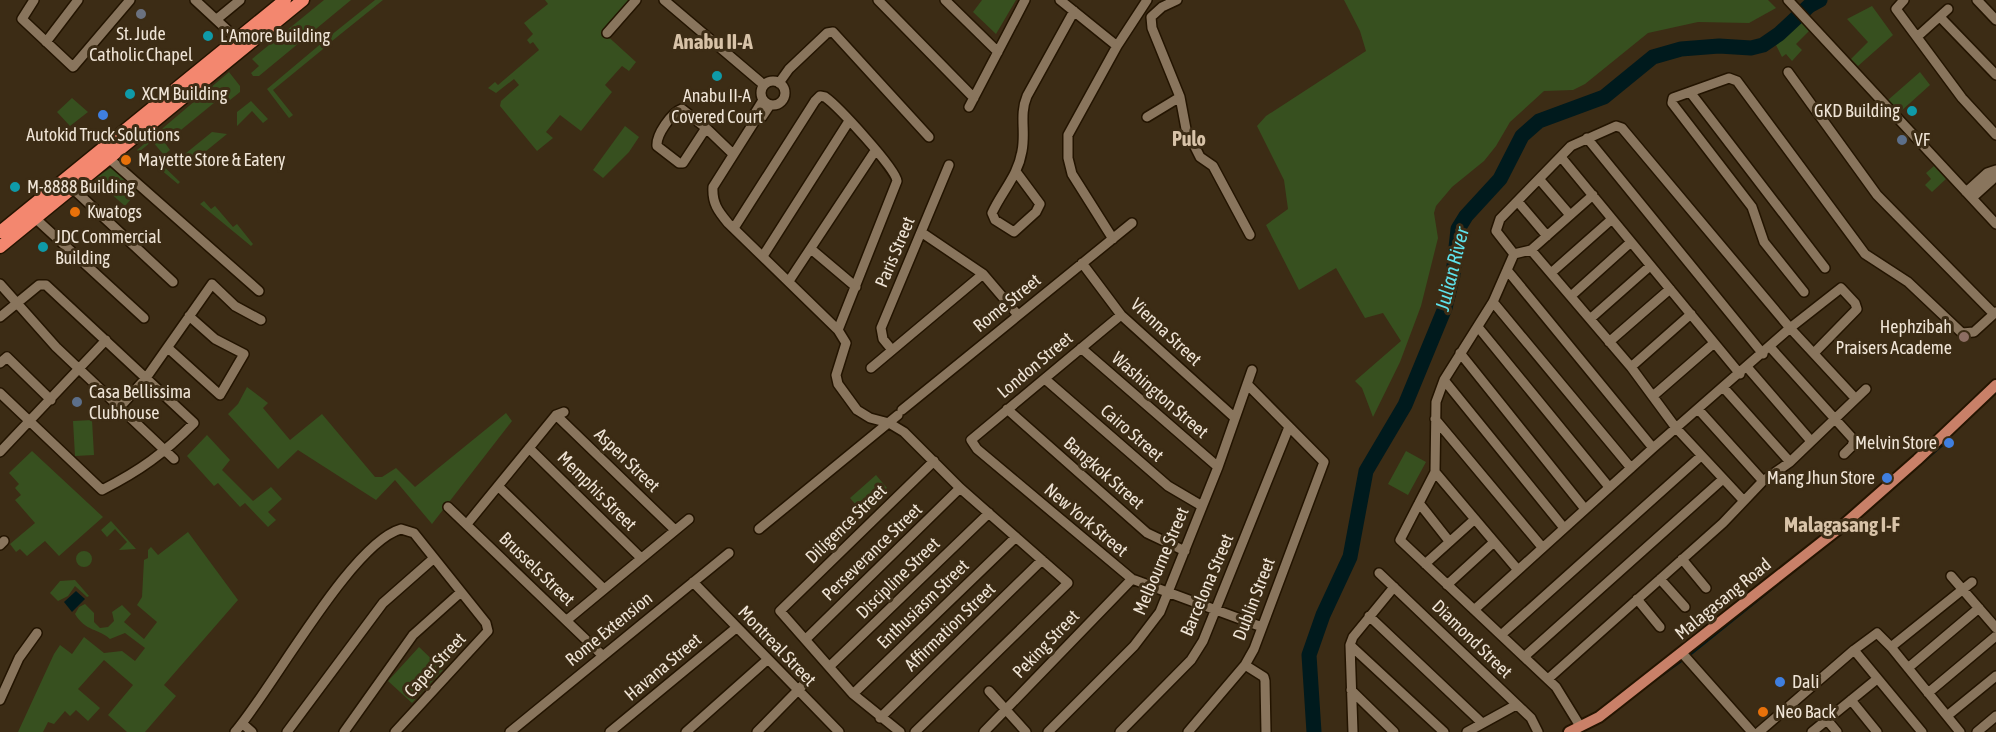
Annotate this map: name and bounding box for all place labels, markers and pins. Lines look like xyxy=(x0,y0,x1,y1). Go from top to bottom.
marker: St. Jude Catholic Chapel xyxy=(134,7,148,21)
place label: St. Jude Catholic Chapel xyxy=(89,23,193,65)
place label: L'Amore Building xyxy=(220,25,331,46)
marker: L'Amore Building xyxy=(201,29,215,43)
marker: Anabu II-A Covered Court xyxy=(710,69,724,83)
place label: XCM Building xyxy=(142,83,228,104)
place label: Anabu II-A Covered Court xyxy=(671,85,763,127)
marker: XCM Building xyxy=(123,87,137,101)
place label: GKD Building xyxy=(1814,100,1900,121)
marker: GKD Building xyxy=(1905,104,1919,118)
marker: Autokid Truck Solutions xyxy=(96,108,110,122)
place label: Autokid Truck Solutions xyxy=(26,124,180,145)
place label: VF xyxy=(1914,129,1931,150)
marker: VF xyxy=(1895,133,1909,147)
place label: Mayette Store & Eatery xyxy=(138,149,285,170)
marker: Mayette Store & Eatery xyxy=(119,153,133,167)
place label: M-8888 Building xyxy=(27,176,135,197)
marker: M-8888 Building xyxy=(8,180,22,194)
place label: Kwatogs xyxy=(87,201,142,222)
marker: Kwatogs xyxy=(68,205,82,219)
place label: JDC Commercial Building xyxy=(55,226,162,268)
marker: JDC Commercial Building xyxy=(36,240,50,254)
place label: Hephzibah Praisers Academe xyxy=(1835,316,1952,358)
marker: Hephzibah Praisers Academe xyxy=(1957,330,1971,344)
place label: Casa Bellissima Clubhouse xyxy=(89,381,191,423)
marker: Casa Bellissima Clubhouse xyxy=(70,395,84,409)
place label: Melvin Store xyxy=(1855,432,1937,453)
marker: Melvin Store xyxy=(1942,436,1956,450)
place label: Mang Jhun Store xyxy=(1767,467,1875,488)
marker: Mang Jhun Store xyxy=(1880,471,1894,485)
place label: Dali xyxy=(1792,671,1819,692)
marker: Dali xyxy=(1773,675,1787,689)
place label: Neo Back xyxy=(1775,701,1836,722)
marker: Neo Back xyxy=(1756,705,1770,719)

